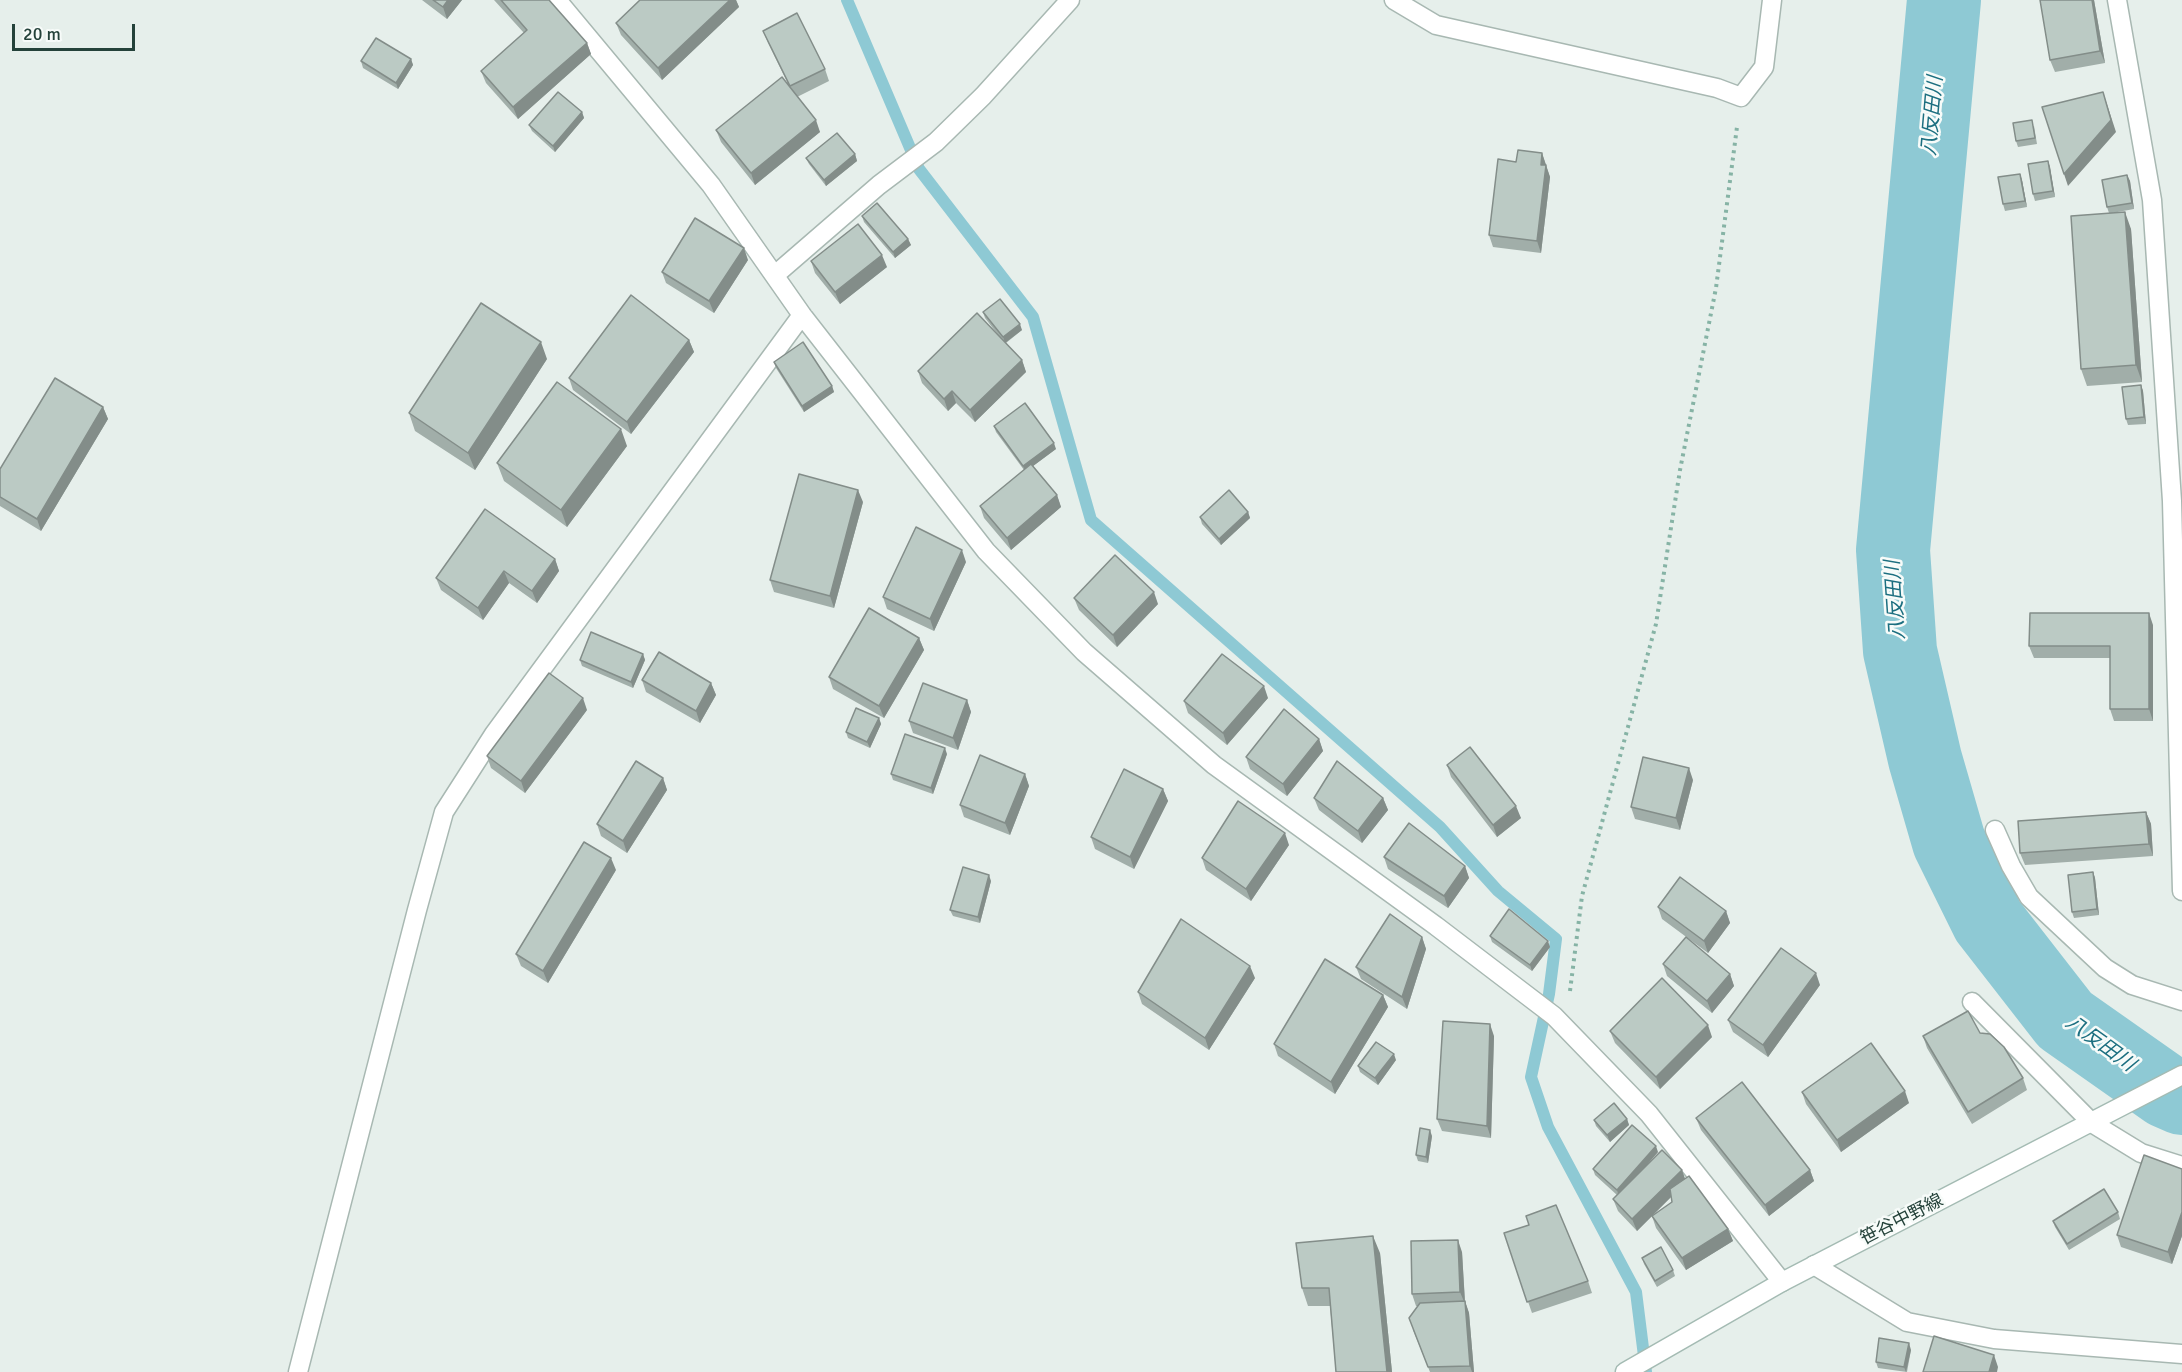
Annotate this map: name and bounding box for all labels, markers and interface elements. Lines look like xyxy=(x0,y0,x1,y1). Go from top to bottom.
scale bar xyxy=(15,12,138,50)
text: 20 m xyxy=(23,23,61,45)
water label: 八反田川 xyxy=(1918,75,1948,157)
water label: 八反田川 xyxy=(1881,559,1911,641)
water label: 八反田川 xyxy=(2061,1011,2139,1077)
street label: 笹谷中野線 xyxy=(1857,1190,1947,1250)

